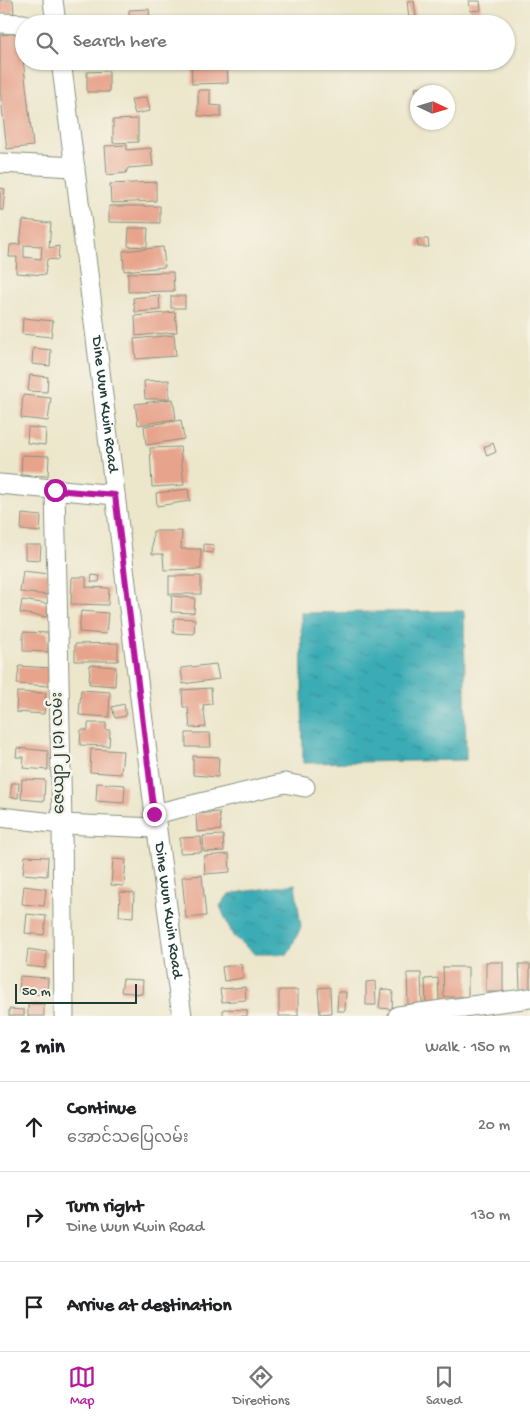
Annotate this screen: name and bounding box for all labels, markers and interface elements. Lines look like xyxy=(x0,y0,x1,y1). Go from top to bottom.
search box xyxy=(15,15,515,70)
icon: search xyxy=(33,29,61,57)
text: Search here xyxy=(73,31,167,54)
north arrow xyxy=(410,85,455,130)
street label: Dine Wun Kwin Road xyxy=(86,334,122,475)
route start xyxy=(44,479,67,502)
street label: ဇေယျာ၂ (၁) လမ်း xyxy=(44,692,72,814)
route end xyxy=(143,803,166,826)
street label: Dine Wun Kwin Road xyxy=(149,840,186,981)
scale bar xyxy=(15,981,138,1004)
text: 50 m xyxy=(22,984,51,1001)
text: 2 min xyxy=(20,1036,65,1061)
text: Walk · 150 m xyxy=(425,1039,510,1058)
text: Continue xyxy=(67,1098,136,1121)
icon: ahead xyxy=(20,1113,48,1141)
text: 20 m xyxy=(478,1117,510,1136)
text: အောင်သပြေလမ်း xyxy=(67,1130,188,1149)
text: Turn right xyxy=(67,1196,143,1219)
icon: right xyxy=(20,1203,48,1231)
text: 130 m xyxy=(471,1207,510,1226)
text: Dine Wun Kwin Road xyxy=(67,1219,204,1238)
icon: arrive xyxy=(20,1293,48,1321)
text: Arrive at destination xyxy=(67,1295,231,1318)
tab: Map xyxy=(68,1363,96,1410)
tab: Directions xyxy=(233,1363,290,1410)
tab: Saved xyxy=(426,1363,462,1410)

